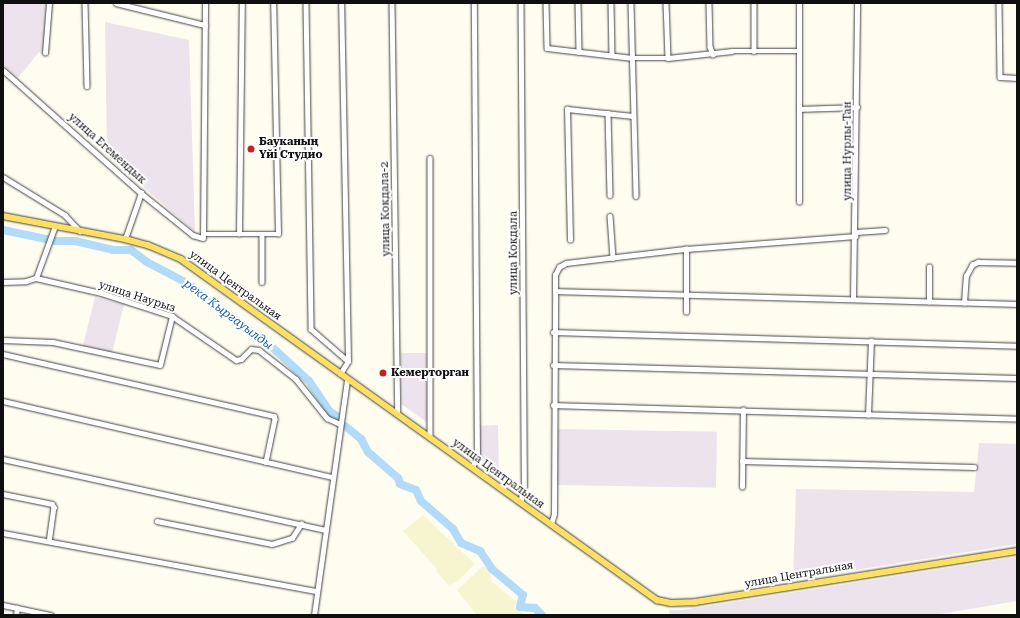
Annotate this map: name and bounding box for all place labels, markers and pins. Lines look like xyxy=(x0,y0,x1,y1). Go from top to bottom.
place label: Бауканың Үйі Студио xyxy=(259,136,322,162)
marker: Бауканың Үйі Студио xyxy=(246,144,256,154)
place label: Кемерторган xyxy=(391,366,469,380)
marker: Кемерторган xyxy=(378,368,388,378)

